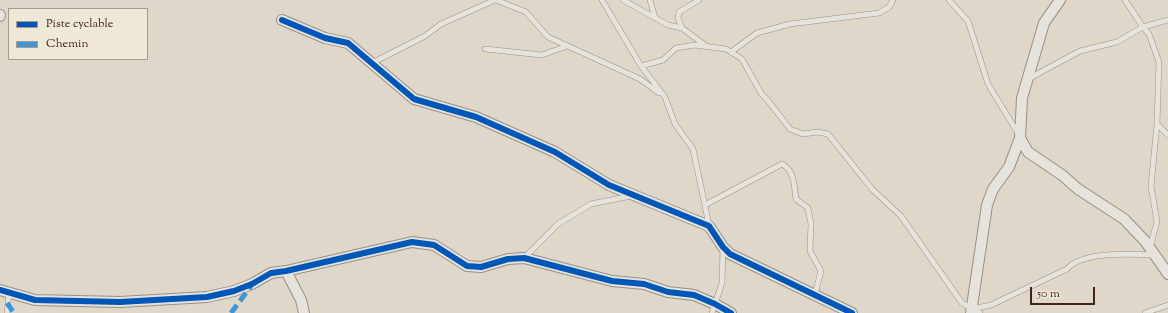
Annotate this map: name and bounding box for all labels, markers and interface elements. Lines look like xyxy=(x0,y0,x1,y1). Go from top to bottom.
legend xyxy=(8,8,148,60)
text: Piste cyclable xyxy=(46,15,113,33)
text: Chemin xyxy=(46,35,89,53)
scale bar xyxy=(1032,279,1097,305)
text: 50 m xyxy=(1037,285,1060,303)

